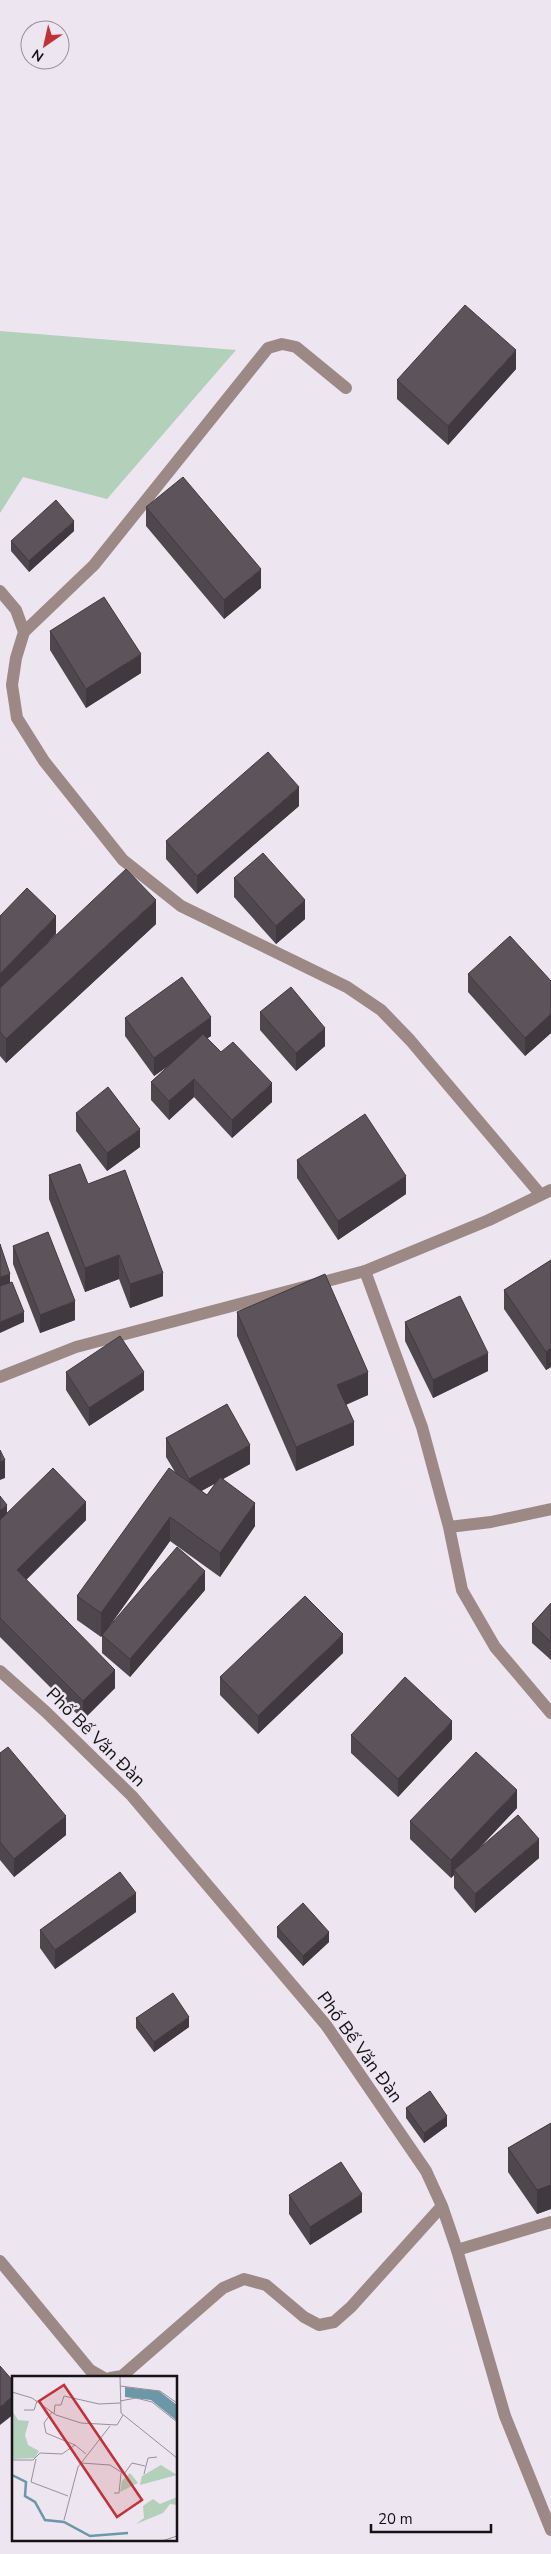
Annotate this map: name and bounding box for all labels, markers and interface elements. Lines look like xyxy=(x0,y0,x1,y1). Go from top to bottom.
north arrow xyxy=(20,20,70,70)
text: N xyxy=(28,45,48,66)
street label: Phố Bế Văn Đàn xyxy=(41,1682,151,1792)
street label: Phố Bế Văn Đàn xyxy=(312,1987,408,2107)
inset map xyxy=(12,2376,178,2542)
scale bar xyxy=(371,2502,491,2534)
text: 20 m xyxy=(378,2509,413,2529)

